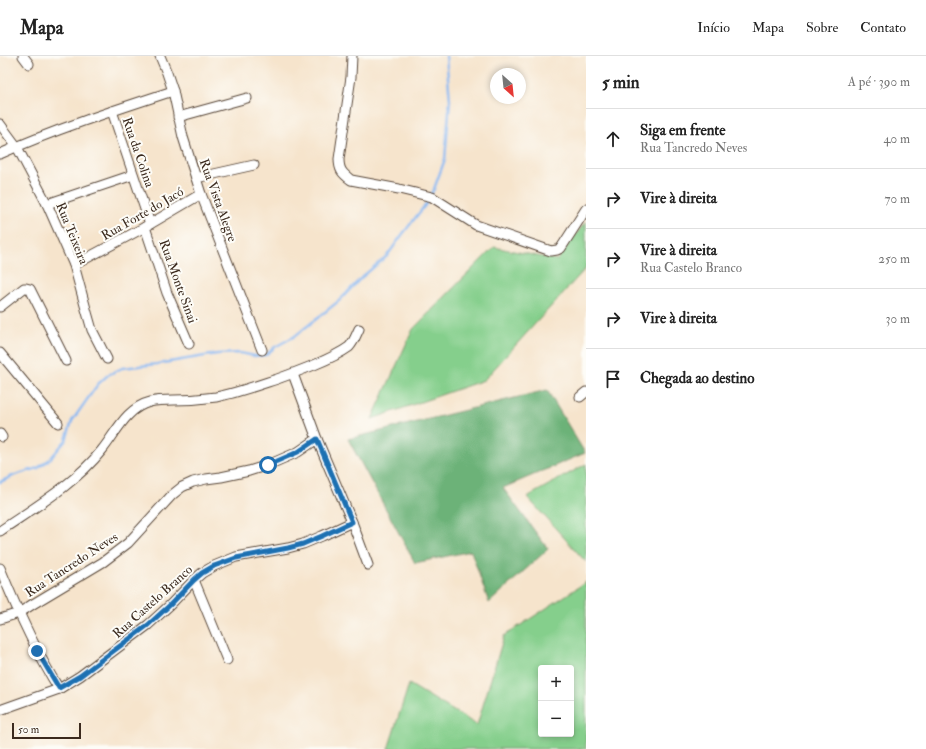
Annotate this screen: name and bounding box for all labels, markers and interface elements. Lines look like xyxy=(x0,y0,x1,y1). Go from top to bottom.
text: Mapa xyxy=(20,16,64,40)
text: Início xyxy=(697,19,730,36)
text: Mapa xyxy=(752,19,784,36)
text: Sobre xyxy=(806,19,838,36)
text: Contato xyxy=(860,19,906,36)
north arrow xyxy=(490,68,526,104)
text: 5 min xyxy=(602,72,640,93)
text: A pé · 390 m xyxy=(848,74,910,90)
street label: Rua da Colina xyxy=(119,115,158,190)
text: Siga em frente xyxy=(640,121,726,140)
icon: ahead xyxy=(602,128,624,150)
text: 40 m xyxy=(884,131,910,147)
text: Rua Tancredo Neves xyxy=(640,140,747,156)
street label: Rua Vista Alegre xyxy=(196,157,241,244)
street label: Rua Forte do Jacó xyxy=(98,184,187,244)
icon: right xyxy=(602,188,624,210)
text: Vire à direita xyxy=(640,189,717,208)
text: 70 m xyxy=(885,191,910,207)
street label: Rua Teixeira xyxy=(52,200,92,267)
street label: Rua Monte Sinai xyxy=(156,237,201,326)
text: Vire à direita xyxy=(640,241,717,260)
icon: right xyxy=(602,248,624,270)
text: 250 m xyxy=(878,251,910,267)
text: Rua Castelo Branco xyxy=(640,260,742,276)
icon: right xyxy=(602,308,624,330)
text: Vire à direita xyxy=(640,309,717,328)
text: 30 m xyxy=(886,311,910,327)
icon: arrive xyxy=(602,368,624,390)
text: Chegada ao destino xyxy=(640,369,755,388)
route start xyxy=(259,456,277,474)
street label: Rua Tancredo Neves xyxy=(22,529,121,601)
street label: Rua Castelo Branco xyxy=(109,562,196,642)
route end xyxy=(28,642,46,660)
map controls xyxy=(538,665,574,737)
button: + xyxy=(538,665,574,701)
button: − xyxy=(538,701,574,737)
scale bar xyxy=(12,721,81,740)
text: 50 m xyxy=(18,723,39,736)

